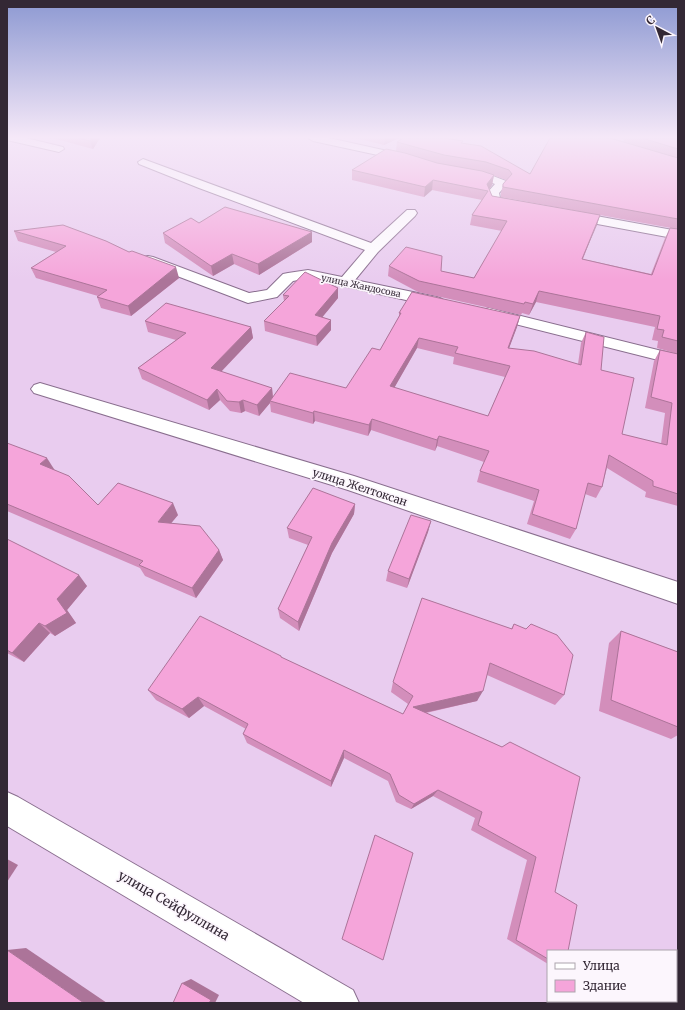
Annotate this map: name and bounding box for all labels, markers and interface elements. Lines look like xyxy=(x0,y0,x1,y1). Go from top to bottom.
north arrow xyxy=(637,8,677,48)
text: С xyxy=(643,13,658,28)
street label: улица Жандосова xyxy=(320,272,402,299)
street label: улица Желтоксан xyxy=(311,465,409,509)
street label: улица Сейфуллина xyxy=(115,867,232,944)
legend xyxy=(547,950,677,1002)
text: Улица xyxy=(582,958,620,973)
text: Здание xyxy=(583,978,626,993)

